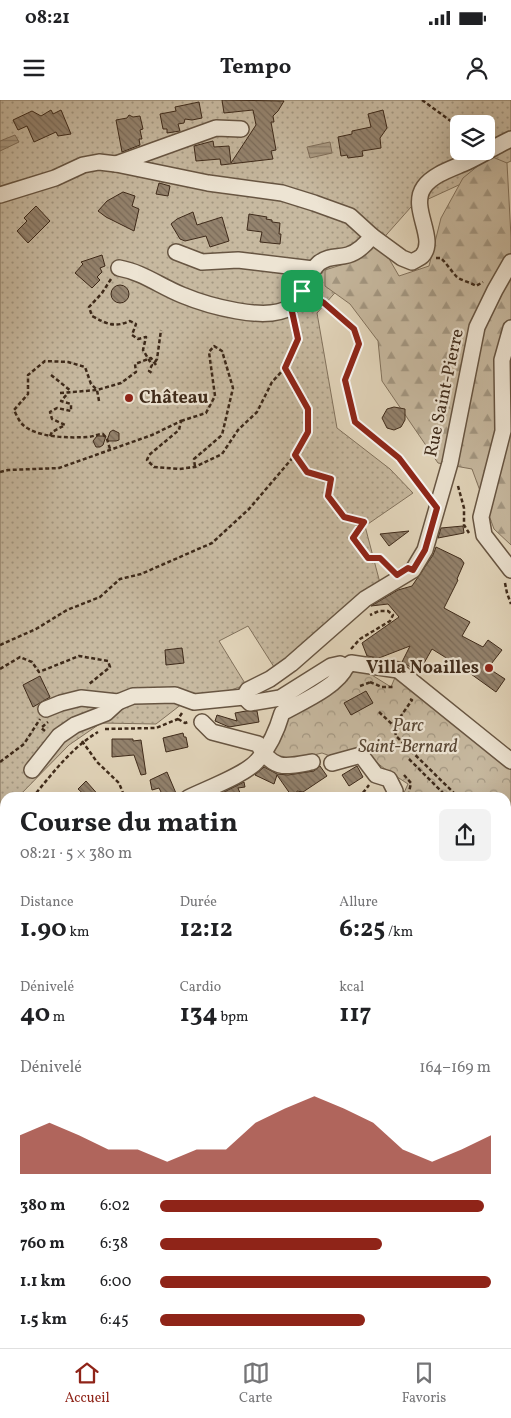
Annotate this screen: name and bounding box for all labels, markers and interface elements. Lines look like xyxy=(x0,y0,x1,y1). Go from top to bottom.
text: 08:21 xyxy=(25,5,70,31)
text: Tempo xyxy=(220,52,291,83)
icon: menu xyxy=(20,54,48,82)
icon: person xyxy=(463,54,491,82)
map controls xyxy=(450,115,495,160)
button: layers xyxy=(450,115,495,160)
pin xyxy=(281,270,323,312)
icon: arrive xyxy=(288,277,316,305)
street label: Rue Saint-Pierre xyxy=(419,327,471,459)
place label: Château xyxy=(139,386,209,411)
marker: Château xyxy=(123,392,135,404)
place label: Villa Noailles xyxy=(366,656,479,681)
marker: Villa Noailles xyxy=(483,662,495,674)
park label: Parc Saint-Bernard xyxy=(358,714,458,760)
text: Course du matin xyxy=(20,804,238,843)
button: share xyxy=(439,809,491,861)
text: 08:21 · 5 × 380 m xyxy=(20,843,132,865)
text: Distance xyxy=(20,893,74,912)
text: Durée xyxy=(180,893,217,912)
text: Allure xyxy=(339,893,378,912)
text: 1.90 xyxy=(20,912,67,947)
text: 12:12 xyxy=(180,912,233,947)
text: 6:25 xyxy=(339,912,385,947)
text: km xyxy=(67,923,89,942)
text: /km xyxy=(385,923,413,942)
text: Dénivelé xyxy=(20,978,74,997)
text: Cardio xyxy=(180,978,221,997)
text: kcal xyxy=(339,978,364,997)
text: 40 xyxy=(20,997,50,1032)
text: 134 xyxy=(180,997,218,1032)
text: 117 xyxy=(339,997,371,1032)
text: m xyxy=(50,1008,65,1027)
text: bpm xyxy=(218,1008,248,1027)
text: Dénivelé xyxy=(20,1057,82,1079)
text: 164–169 m xyxy=(419,1057,491,1079)
text: 380 m xyxy=(20,1195,65,1217)
text: 6:02 xyxy=(100,1195,130,1217)
text: 760 m xyxy=(20,1233,65,1255)
text: 6:38 xyxy=(100,1233,128,1255)
text: 1.1 km xyxy=(20,1271,66,1293)
text: 6:00 xyxy=(100,1271,131,1293)
text: 1.5 km xyxy=(20,1309,67,1331)
text: 6:45 xyxy=(100,1309,129,1331)
tab: Accueil xyxy=(65,1359,110,1408)
tab: Carte xyxy=(239,1359,272,1408)
tab: Favoris xyxy=(402,1359,446,1408)

